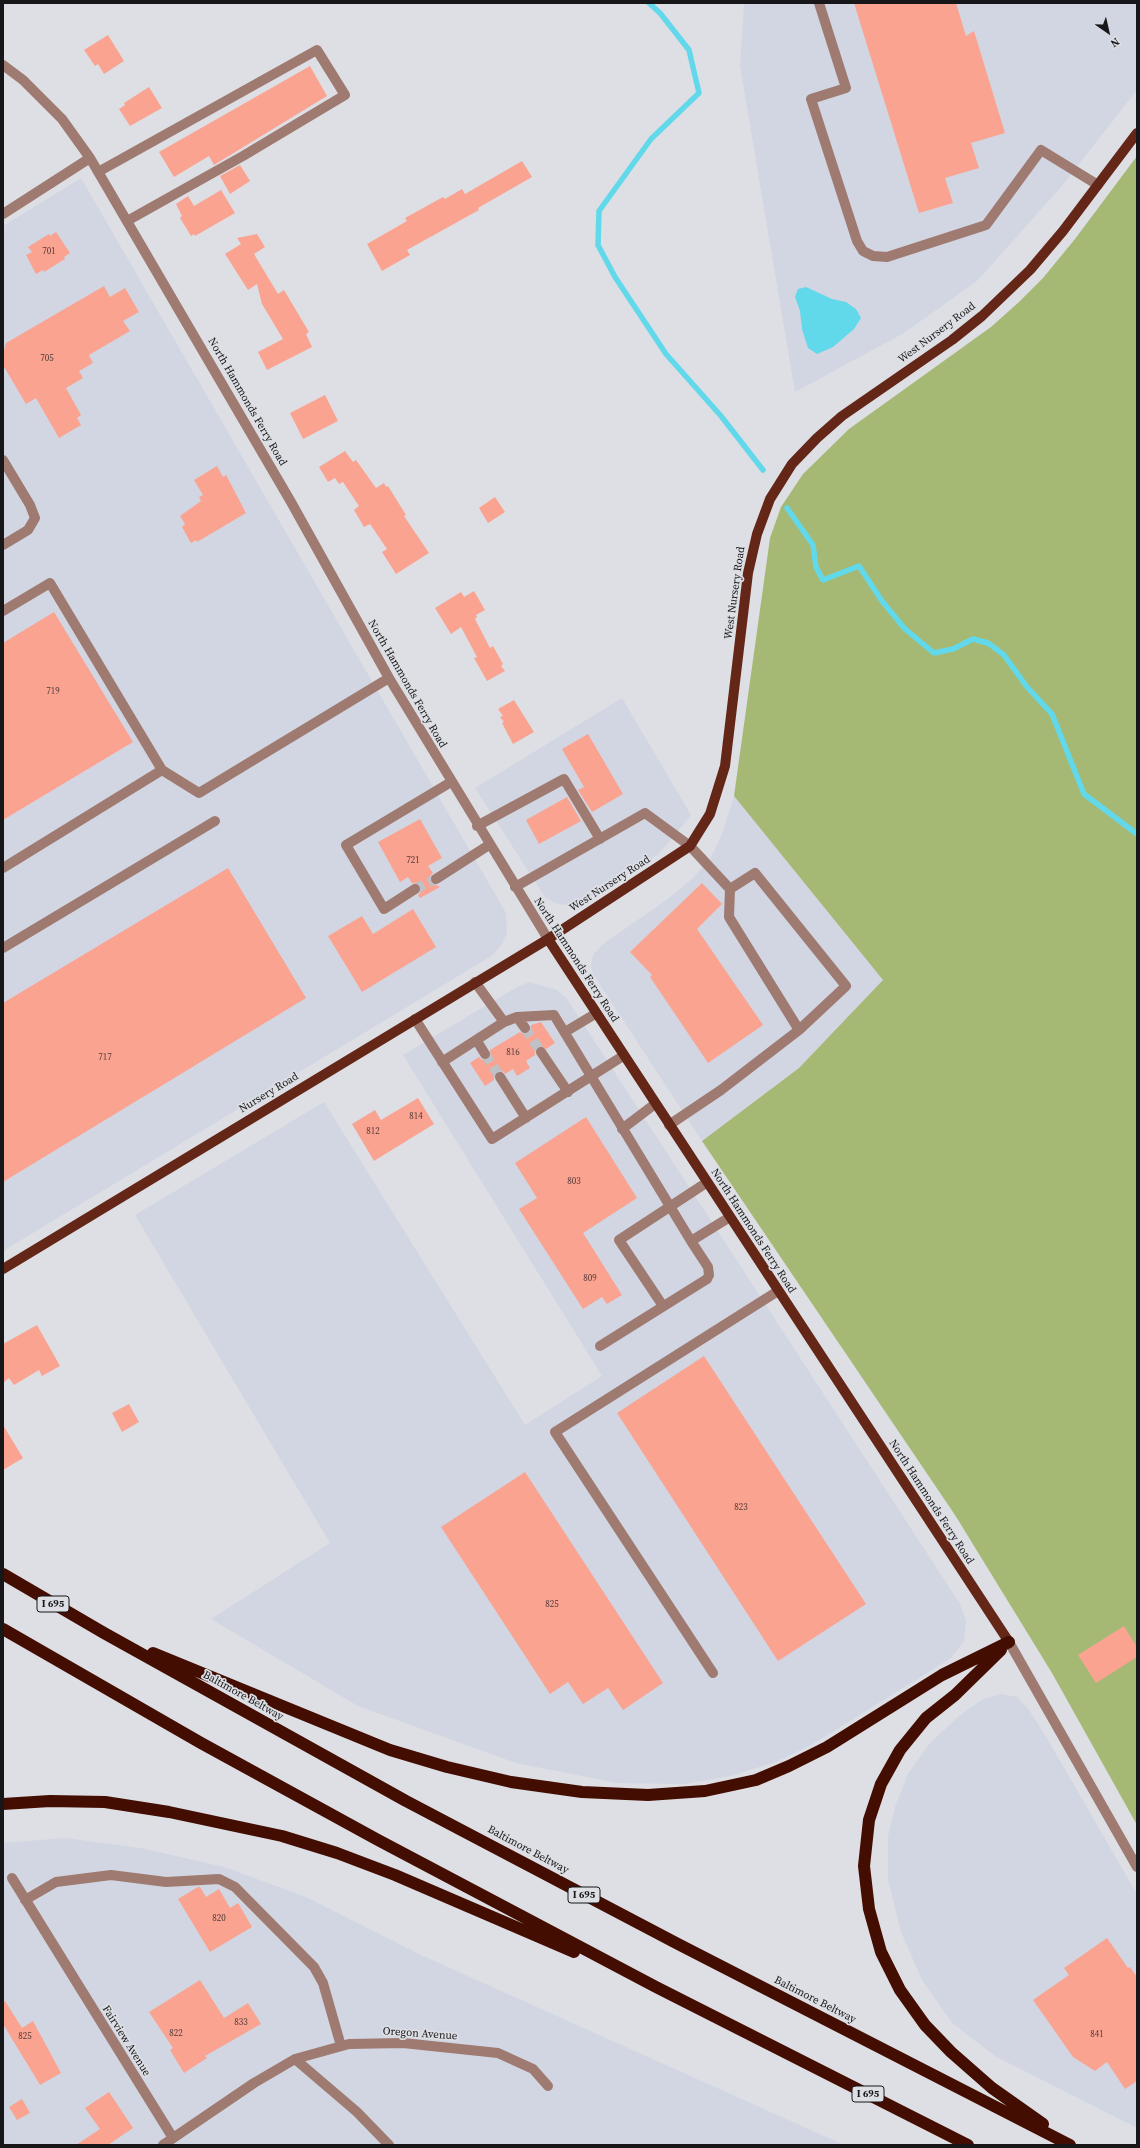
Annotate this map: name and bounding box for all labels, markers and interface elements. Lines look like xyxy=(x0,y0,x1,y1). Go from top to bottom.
north arrow xyxy=(1088,12,1128,52)
text: N xyxy=(1107,34,1123,51)
house number: 701 xyxy=(42,247,56,257)
street label: West Nursery Road xyxy=(896,300,978,366)
street label: North Hammonds Ferry Road xyxy=(205,336,289,468)
house number: 705 xyxy=(40,354,54,364)
street label: West Nursery Road xyxy=(722,546,748,640)
street label: North Hammonds Ferry Road xyxy=(365,618,449,750)
house number: 719 xyxy=(46,687,60,697)
street label: West Nursery Road xyxy=(567,853,653,915)
house number: 721 xyxy=(406,856,420,866)
street label: North Hammonds Ferry Road xyxy=(531,895,621,1025)
house number: 816 xyxy=(506,1048,520,1058)
house number: 717 xyxy=(98,1053,112,1063)
street label: Nursery Road xyxy=(237,1070,301,1116)
house number: 814 xyxy=(409,1112,423,1122)
house number: 812 xyxy=(366,1127,380,1137)
street label: North Hammonds Ferry Road xyxy=(708,1166,798,1296)
house number: 803 xyxy=(567,1177,581,1187)
house number: 809 xyxy=(583,1274,597,1284)
street label: North Hammonds Ferry Road xyxy=(886,1437,976,1567)
house number: 823 xyxy=(734,1503,748,1513)
road number: I 695 xyxy=(37,1596,69,1612)
house number: 825 xyxy=(545,1600,559,1610)
street label: Baltimore Beltway xyxy=(200,1668,286,1724)
street label: Baltimore Beltway xyxy=(485,1823,571,1877)
road number: I 695 xyxy=(568,1887,600,1903)
house number: 820 xyxy=(212,1914,226,1924)
street label: Baltimore Beltway xyxy=(772,1974,858,2026)
street label: Fairview Avenue xyxy=(99,2003,153,2079)
house number: 833 xyxy=(234,2018,248,2028)
street label: Oregon Avenue xyxy=(382,2025,458,2043)
house number: 822 xyxy=(169,2029,183,2039)
house number: 841 xyxy=(1090,2030,1104,2040)
house number: 825 xyxy=(18,2032,32,2042)
road number: I 695 xyxy=(852,2086,884,2102)

